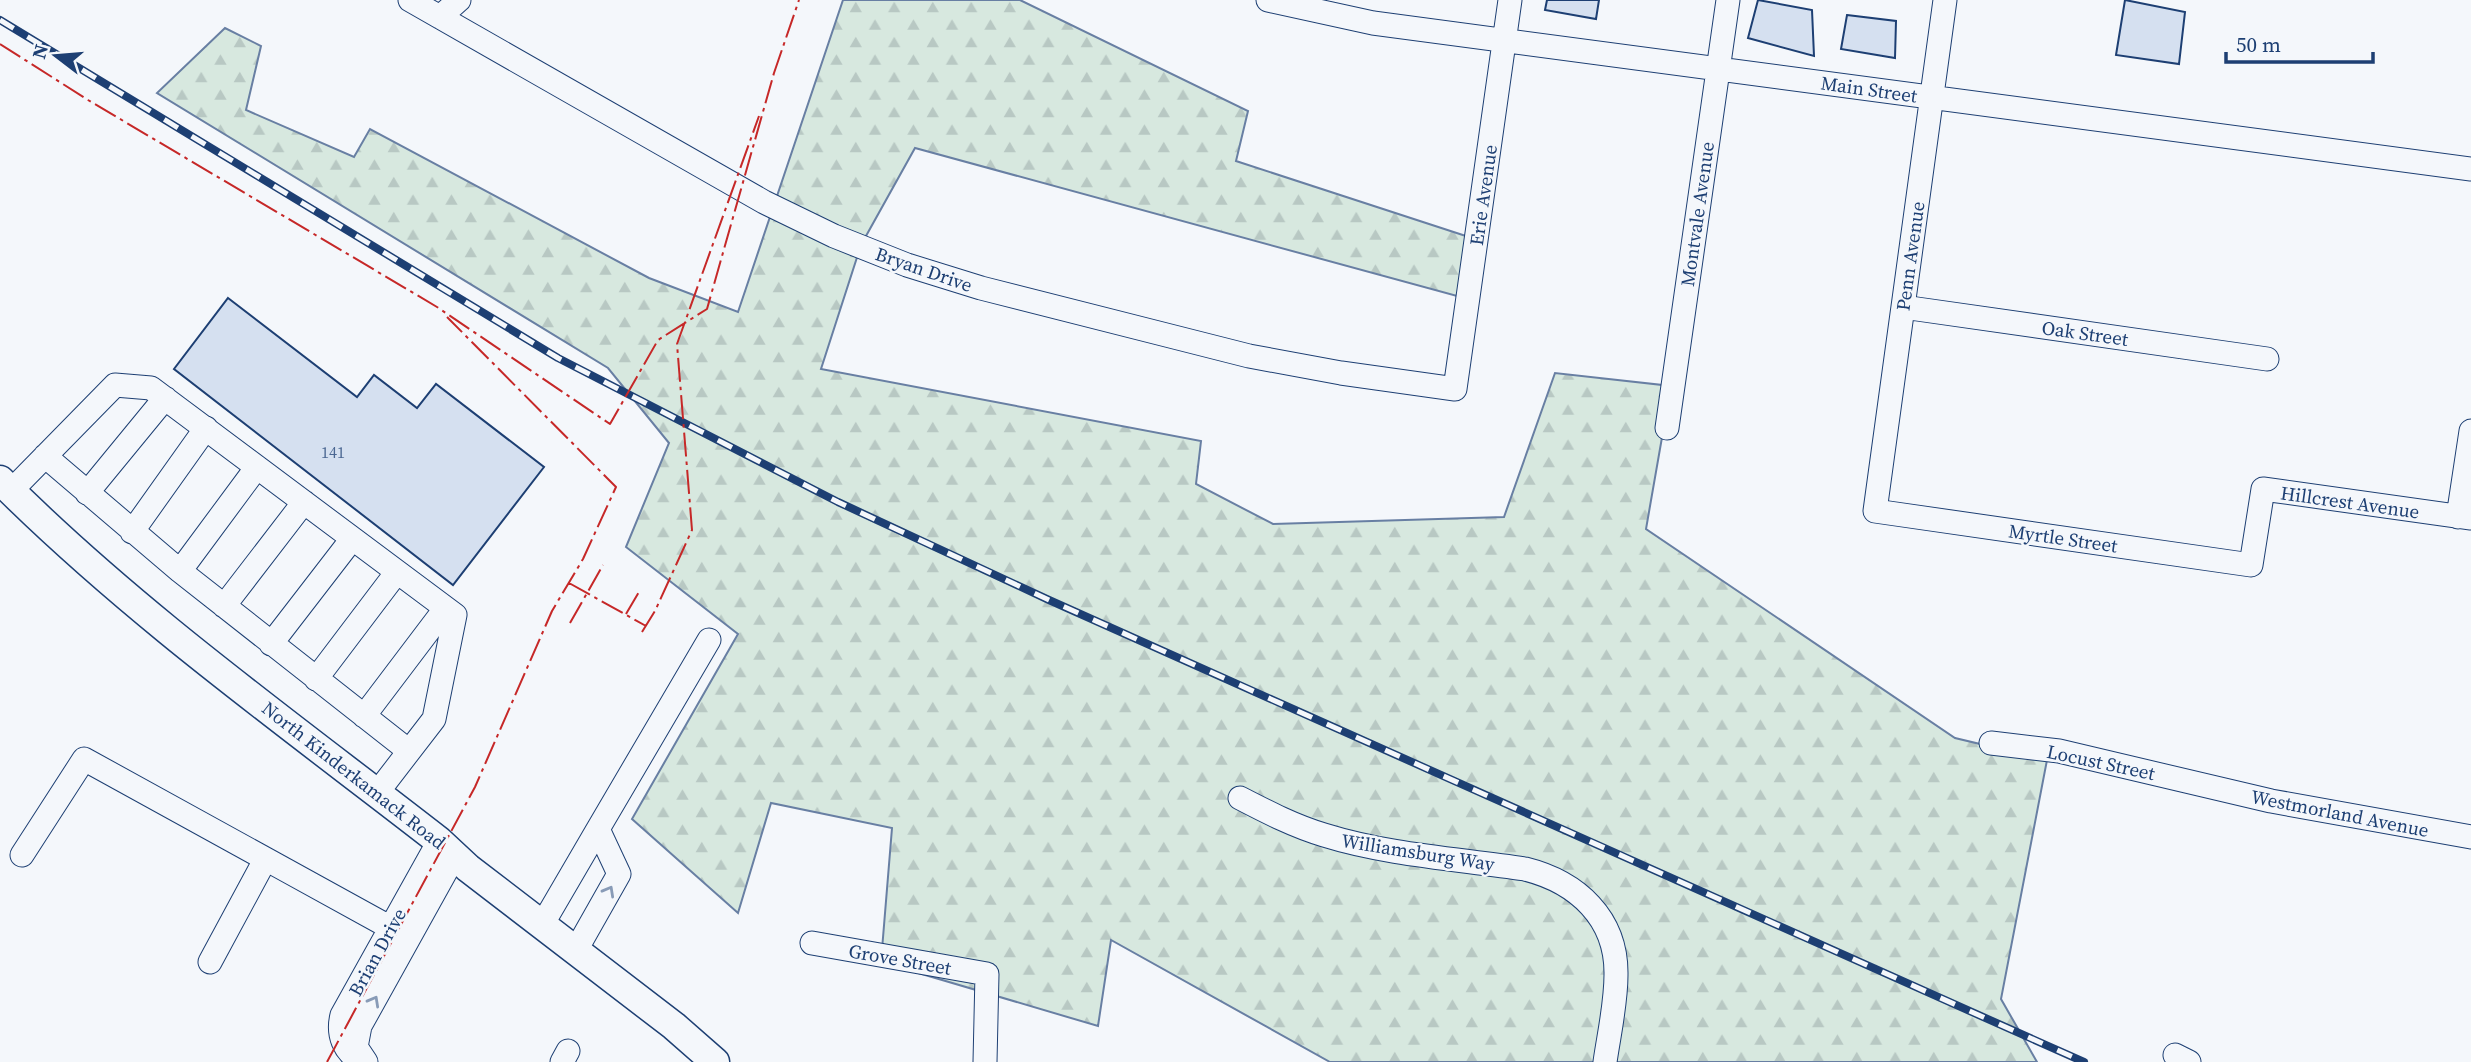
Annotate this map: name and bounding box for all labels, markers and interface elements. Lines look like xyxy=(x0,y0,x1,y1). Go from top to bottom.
north arrow xyxy=(21,21,91,91)
scale bar xyxy=(2226,21,2373,65)
text: 50 m xyxy=(2236,30,2281,59)
text: N xyxy=(25,41,54,62)
street label: Main Street xyxy=(1819,69,1920,109)
street label: Montvale Avenue xyxy=(1674,140,1720,288)
street label: Erie Avenue xyxy=(1463,143,1503,247)
street label: Penn Avenue xyxy=(1889,200,1931,312)
street label: Bryan Drive xyxy=(872,240,976,298)
street label: Oak Street xyxy=(2040,314,2131,352)
house number: 141 xyxy=(321,441,345,463)
street label: Hillcrest Avenue xyxy=(2279,479,2421,525)
street label: Myrtle Street xyxy=(2007,517,2120,559)
street label: North Kinderkamack Road xyxy=(257,695,451,855)
street label: Locust Street xyxy=(2044,738,2158,786)
street label: Westmorland Avenue xyxy=(2249,783,2431,843)
street label: Williamsburg Way xyxy=(1339,827,1497,877)
one-way arrow xyxy=(601,885,614,898)
street label: Brian Drive xyxy=(342,903,412,1001)
street label: Grove Street xyxy=(847,937,954,981)
one-way arrow xyxy=(366,995,379,1008)

